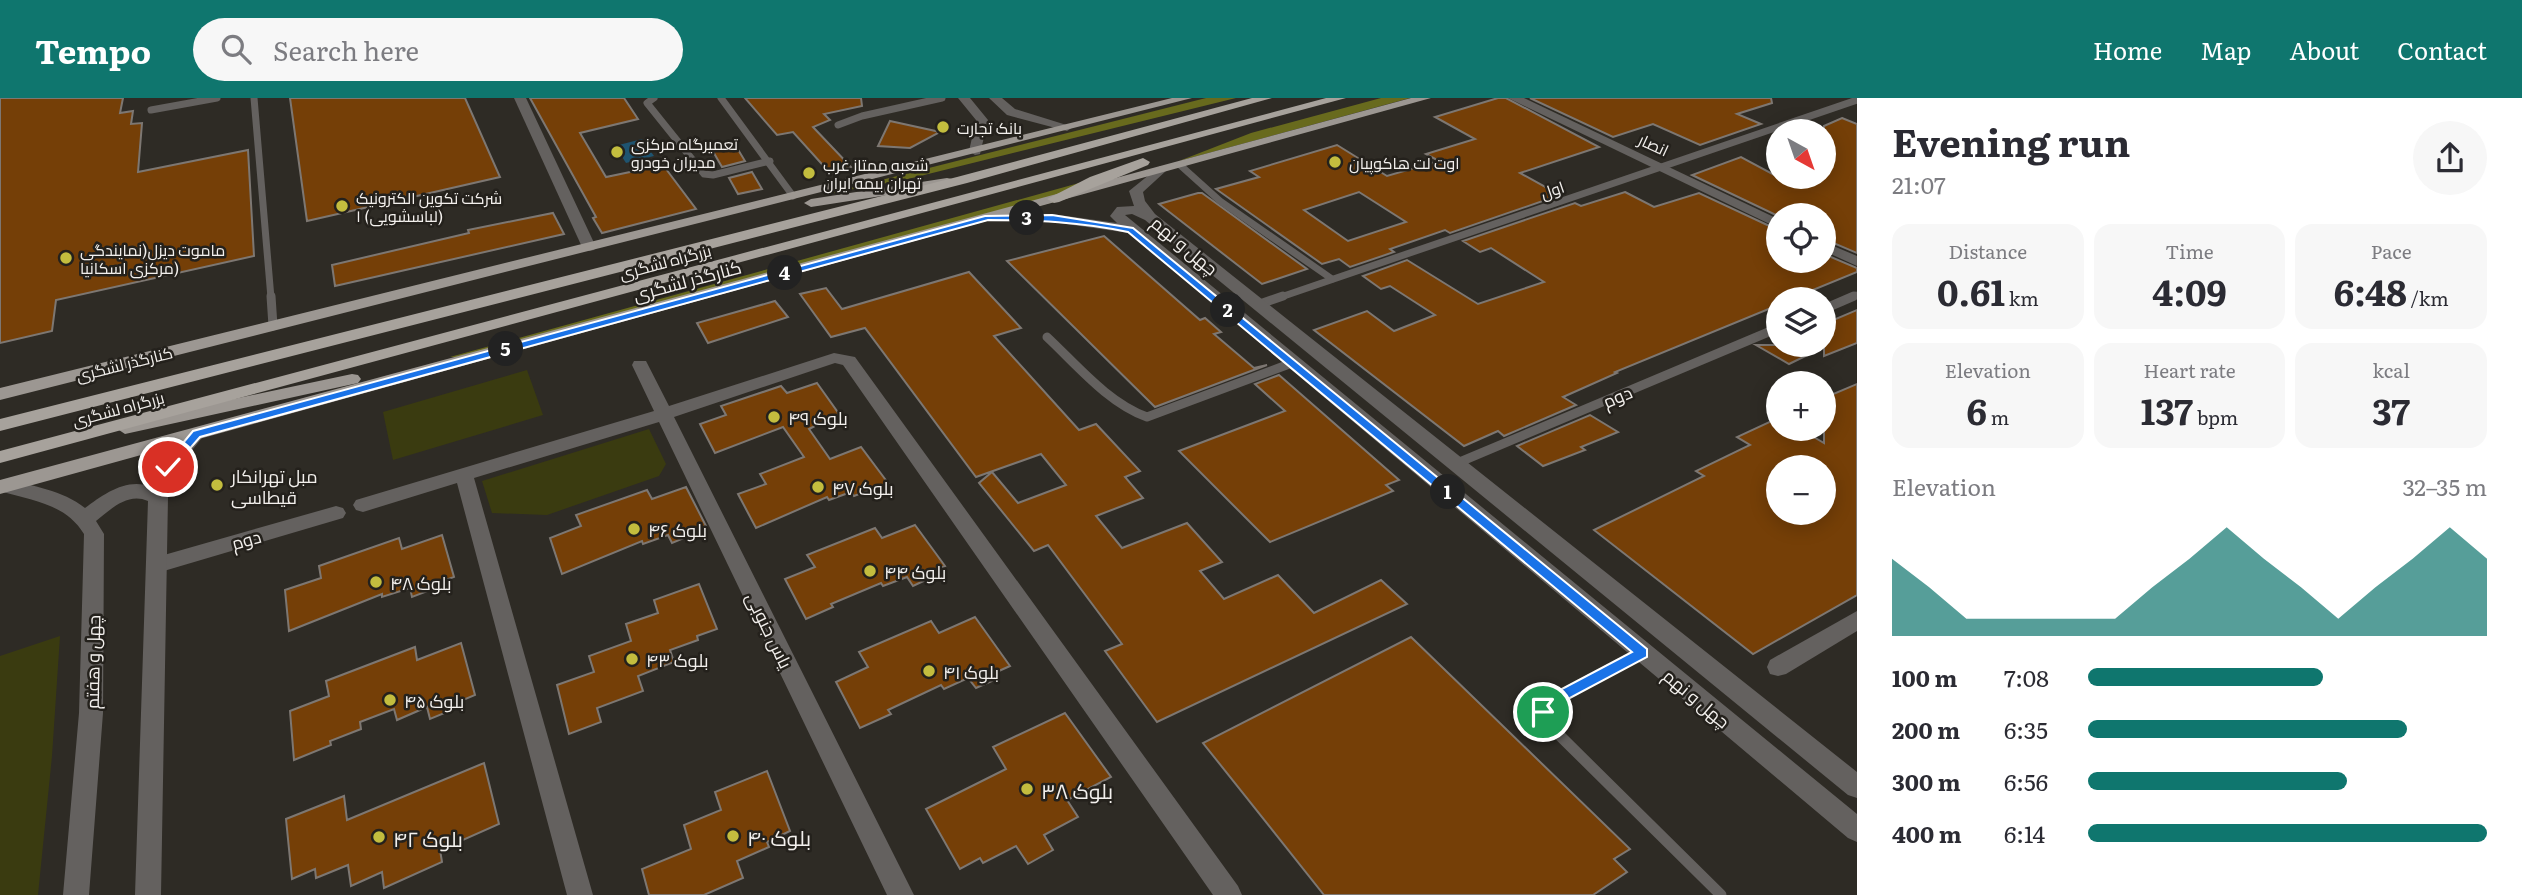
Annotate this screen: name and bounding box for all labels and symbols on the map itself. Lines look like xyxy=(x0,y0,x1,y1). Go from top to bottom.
place label: بانک تجارت xyxy=(957,115,1022,139)
marker: بانک تجارت xyxy=(935,119,951,135)
north arrow xyxy=(1766,119,1836,189)
street label: انصار xyxy=(1634,126,1673,161)
place label: تعمیرگاه مرکزی مدیران خودرو xyxy=(631,131,739,173)
marker: تعمیرگاه مرکزی مدیران خودرو xyxy=(609,144,625,160)
place label: اوت لت هاکوپیان xyxy=(1349,150,1460,175)
place label: شعبه ممتاز غرب تهران بیمه ایران xyxy=(823,152,928,194)
marker: اوت لت هاکوپیان xyxy=(1327,154,1343,170)
marker: شعبه ممتاز غرب تهران بیمه ایران xyxy=(801,165,817,181)
street label: اول xyxy=(1537,174,1567,204)
place label: شرکت تکوین الکترونیک ۱ (لباسشویی) xyxy=(356,185,502,227)
marker: شرکت تکوین الکترونیک ۱ (لباسشویی) xyxy=(334,198,350,214)
pin: 3 xyxy=(1010,200,1044,236)
street label: چهل و نهم xyxy=(1146,209,1224,281)
place label: ماموت دیزل(نمایندگی مرکزی اسکانیا) xyxy=(80,237,225,279)
street label: بزرگراه لشگری xyxy=(616,237,714,285)
marker: ماموت دیزل(نمایندگی مرکزی اسکانیا) xyxy=(58,250,74,266)
street label: کنارگذر لشگری xyxy=(630,253,744,307)
pin: 4 xyxy=(768,256,802,290)
pin: 2 xyxy=(1210,292,1246,328)
pin: 5 xyxy=(489,331,524,366)
street label: کنارگذر لشگری xyxy=(73,339,175,387)
street label: دوم xyxy=(1598,378,1636,414)
street label: بزرگراه لشگری xyxy=(69,384,167,432)
place label: بلوک ۴۹ xyxy=(788,404,848,431)
marker: بلوک ۴۹ xyxy=(766,409,782,425)
pin xyxy=(138,437,198,497)
place label: مبل تهرانکار قیطاسی xyxy=(230,462,318,510)
place label: بلوک ۴۷ xyxy=(832,474,894,501)
pin: 1 xyxy=(1430,474,1466,510)
marker: مبل تهرانکار قیطاسی xyxy=(209,477,225,493)
marker: بلوک ۴۷ xyxy=(810,479,826,495)
place label: بلوک ۴۶ xyxy=(648,516,707,543)
marker: بلوک ۴۶ xyxy=(626,521,642,537)
street label: دوم xyxy=(228,522,264,556)
place label: بلوک ۴۴ xyxy=(884,558,946,585)
marker: بلوک ۴۴ xyxy=(862,563,878,579)
place label: بلوک ۴۸ xyxy=(390,569,452,596)
marker: بلوک ۴۸ xyxy=(368,574,384,590)
street label: یاس جنوبی xyxy=(740,587,800,673)
street label: چهل و هفتم xyxy=(78,615,106,709)
place label: بلوک ۴۳ xyxy=(646,646,709,673)
marker: بلوک ۴۳ xyxy=(624,651,640,667)
place label: بلوک ۴۱ xyxy=(943,658,999,685)
street label: چهل و نهم xyxy=(1658,662,1736,734)
marker: بلوک ۴۱ xyxy=(921,663,937,679)
pin xyxy=(1513,682,1573,742)
place label: بلوک ۴۵ xyxy=(404,687,464,714)
marker: بلوک ۴۵ xyxy=(382,692,398,708)
place label: بلوک ۳۸ xyxy=(1041,774,1113,805)
marker: بلوک ۳۸ xyxy=(1019,781,1035,797)
place label: بلوک ۴۰ xyxy=(747,821,811,852)
place label: بلوک ۴۲ xyxy=(393,822,463,853)
marker: بلوک ۴۰ xyxy=(725,828,741,844)
marker: بلوک ۴۲ xyxy=(371,829,387,845)

